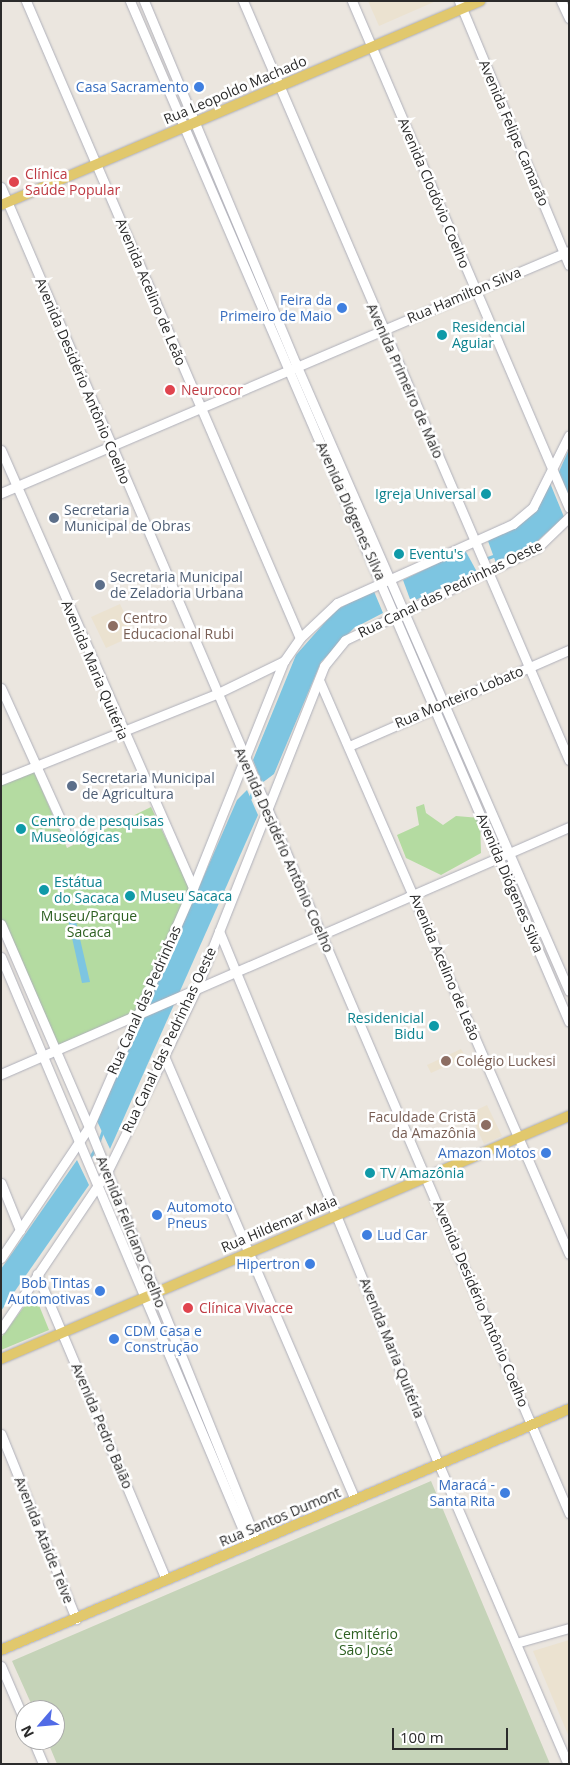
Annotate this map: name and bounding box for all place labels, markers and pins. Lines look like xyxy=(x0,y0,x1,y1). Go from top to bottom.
place label: Casa Sacramento xyxy=(76,79,189,95)
marker: Casa Sacramento xyxy=(193,81,205,93)
place label: Clínica Saúde Popular xyxy=(25,166,120,198)
marker: Clínica Saúde Popular xyxy=(7,175,21,189)
place label: Feira da Primeiro de Maio xyxy=(220,292,332,324)
marker: Feira da Primeiro de Maio xyxy=(336,302,348,314)
place label: Residencial Aguiar xyxy=(452,319,525,352)
marker: Residencial Aguiar xyxy=(436,329,448,341)
place label: Neurocor xyxy=(181,382,243,398)
marker: Neurocor xyxy=(163,383,177,397)
place label: Igreja Universal xyxy=(375,486,476,502)
marker: Igreja Universal xyxy=(480,488,492,500)
place label: Secretaria Municipal de Obras xyxy=(64,502,191,534)
marker: Secretaria Municipal de Obras xyxy=(48,512,60,524)
place label: Eventu's xyxy=(409,546,464,562)
marker: Eventu's xyxy=(393,548,405,560)
place label: Secretaria Municipal de Zeladoria Urbana xyxy=(110,569,244,602)
marker: Secretaria Municipal de Zeladoria Urbana xyxy=(94,579,106,591)
place label: Centro Educacional Rubi xyxy=(123,610,234,642)
marker: Centro Educacional Rubi xyxy=(107,620,119,632)
place label: Secretaria Municipal de Agricultura xyxy=(82,770,215,802)
marker: Secretaria Municipal de Agricultura xyxy=(66,780,78,792)
place label: Centro de pesquisas Museológicas xyxy=(31,813,164,846)
marker: Centro de pesquisas Museológicas xyxy=(15,823,27,835)
place label: Estátua do Sacaca xyxy=(54,874,119,906)
marker: Estátua do Sacaca xyxy=(38,884,50,896)
place label: Museu Sacaca xyxy=(140,888,232,904)
marker: Museu Sacaca xyxy=(124,890,136,902)
place label: Residenicial Bidu xyxy=(347,1010,424,1042)
marker: Residenicial Bidu xyxy=(428,1020,440,1032)
place label: Colégio Luckesi xyxy=(456,1053,556,1069)
marker: Colégio Luckesi xyxy=(440,1055,452,1067)
place label: Faculdade Cristã da Amazônia xyxy=(368,1109,476,1142)
marker: Faculdade Cristã da Amazônia xyxy=(480,1119,492,1131)
place label: Amazon Motos xyxy=(438,1145,536,1161)
marker: Amazon Motos xyxy=(540,1147,552,1159)
place label: TV Amazônia xyxy=(380,1165,464,1181)
marker: TV Amazônia xyxy=(364,1167,376,1179)
place label: Automoto Pneus xyxy=(167,1199,233,1232)
marker: Automoto Pneus xyxy=(151,1209,163,1221)
place label: Lud Car xyxy=(377,1227,427,1243)
marker: Lud Car xyxy=(361,1229,373,1241)
place label: Hipertron xyxy=(236,1256,300,1272)
marker: Hipertron xyxy=(304,1258,316,1270)
place label: Bob Tintas Automotivas xyxy=(8,1275,90,1308)
marker: Bob Tintas Automotivas xyxy=(94,1285,106,1297)
place label: Clínica Vivacce xyxy=(199,1300,293,1316)
marker: Clínica Vivacce xyxy=(181,1301,195,1315)
place label: CDM Casa e Construção xyxy=(124,1323,202,1355)
marker: CDM Casa e Construção xyxy=(108,1333,120,1345)
place label: Maracá - Santa Rita xyxy=(430,1477,495,1510)
marker: Maracá - Santa Rita xyxy=(499,1487,511,1499)

